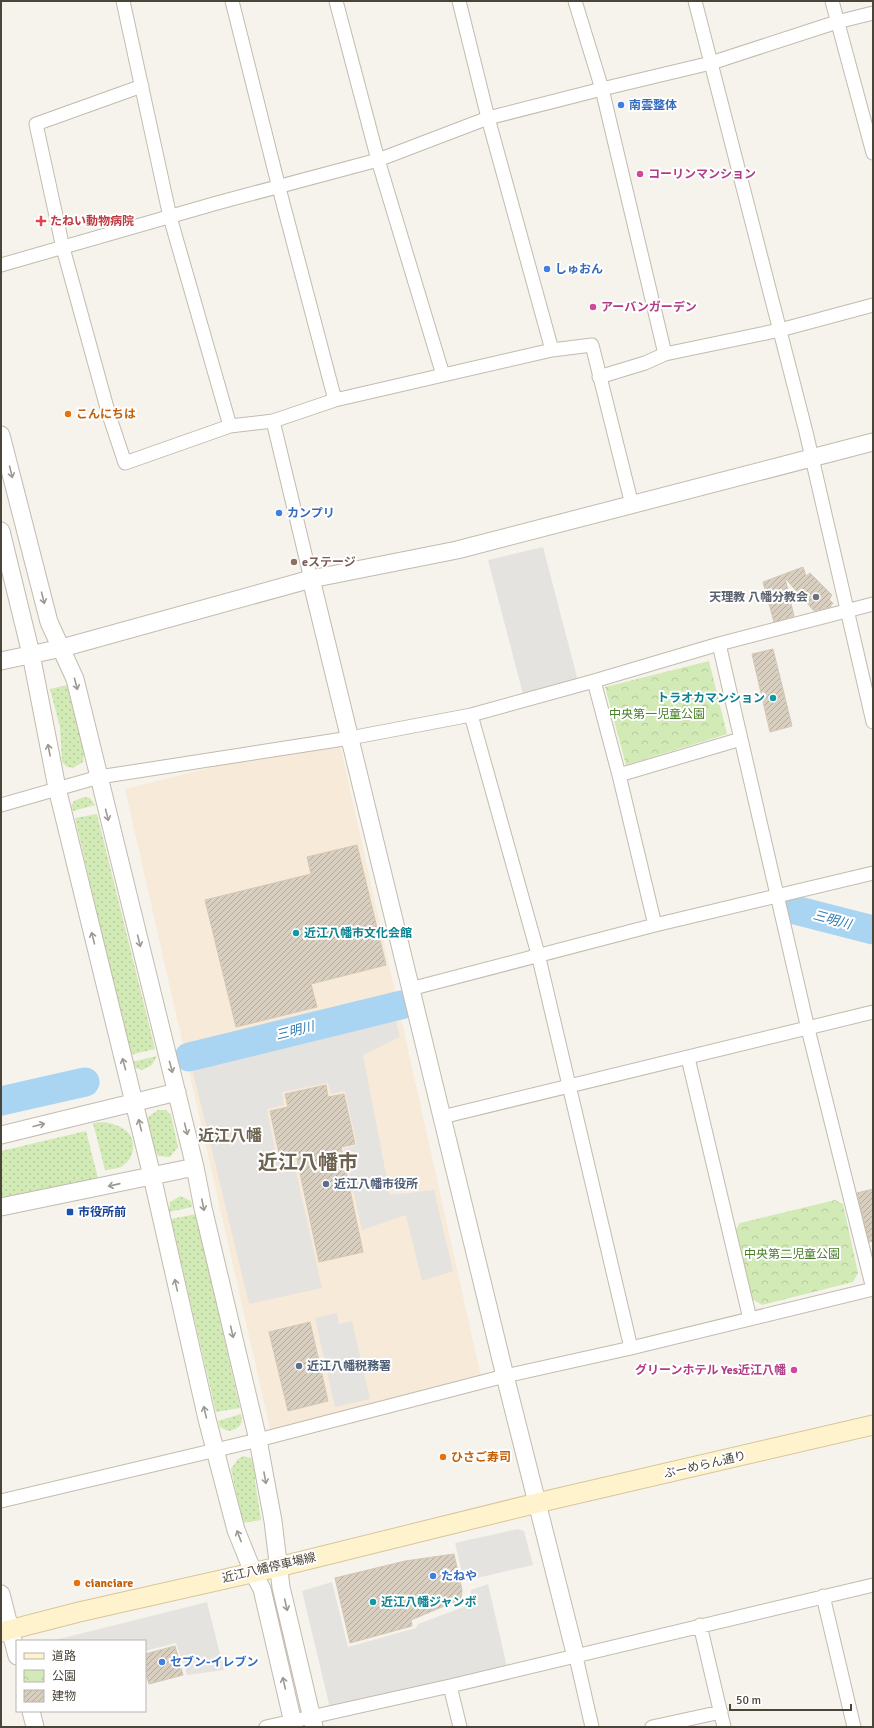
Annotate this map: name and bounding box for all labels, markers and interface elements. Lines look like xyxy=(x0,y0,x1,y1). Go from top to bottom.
place label: 南雲整体 xyxy=(629,98,677,113)
marker: 南雲整体 xyxy=(616,100,626,110)
place label: コーリンマンション xyxy=(648,167,756,182)
marker: コーリンマンション xyxy=(635,169,645,179)
place label: たねい動物病院 xyxy=(50,214,134,229)
marker: たねい動物病院 xyxy=(35,215,47,227)
place label: しゅおん xyxy=(555,262,603,277)
marker: しゅおん xyxy=(542,264,552,274)
place label: アーバンガーデン xyxy=(601,300,697,315)
marker: アーバンガーデン xyxy=(588,302,598,312)
place label: こんにちは xyxy=(76,407,136,422)
marker: こんにちは xyxy=(63,409,73,419)
one-way arrow xyxy=(7,466,15,479)
place label: カンプリ xyxy=(287,506,335,521)
marker: カンプリ xyxy=(274,508,284,518)
place label: eステージ xyxy=(302,555,356,570)
marker: eステージ xyxy=(289,557,299,567)
place label: 天理教 八幡分教会 xyxy=(709,590,808,605)
one-way arrow xyxy=(40,592,47,605)
marker: 天理教 八幡分教会 xyxy=(811,592,821,602)
one-way arrow xyxy=(73,677,80,690)
place label: トラオカマンション xyxy=(657,691,765,706)
marker: トラオカマンション xyxy=(768,693,778,703)
park label: 中央第一児童公園 xyxy=(609,707,705,722)
one-way arrow xyxy=(45,744,53,757)
one-way arrow xyxy=(104,808,112,821)
water label: 三明川 xyxy=(811,907,855,933)
place label: 近江八幡市文化会館 xyxy=(304,926,412,941)
marker: 近江八幡市文化会館 xyxy=(291,928,301,938)
one-way arrow xyxy=(89,932,97,945)
one-way arrow xyxy=(136,934,143,947)
water label: 三明川 xyxy=(274,1018,318,1043)
one-way arrow xyxy=(120,1058,127,1071)
one-way arrow xyxy=(167,1060,175,1073)
one-way arrow xyxy=(135,1119,143,1132)
one-way arrow xyxy=(32,1121,45,1129)
one-way arrow xyxy=(183,1122,191,1135)
district label: 近江八幡 xyxy=(198,1126,262,1146)
district label: 近江八幡市 xyxy=(258,1150,358,1175)
place label: 近江八幡市役所 xyxy=(334,1177,418,1192)
marker: 近江八幡市役所 xyxy=(321,1179,331,1189)
one-way arrow xyxy=(108,1181,121,1189)
one-way arrow xyxy=(199,1198,207,1211)
place label: 市役所前 xyxy=(78,1205,126,1220)
marker: 市役所前 xyxy=(65,1207,75,1217)
park label: 中央第二児童公園 xyxy=(744,1247,840,1262)
one-way arrow xyxy=(172,1279,180,1292)
one-way arrow xyxy=(229,1325,236,1338)
place label: 近江八幡税務署 xyxy=(307,1359,391,1374)
marker: 近江八幡税務署 xyxy=(294,1361,304,1371)
place label: グリーンホテル Yes近江八幡 xyxy=(635,1363,786,1378)
marker: グリーンホテル Yes近江八幡 xyxy=(789,1365,799,1375)
one-way arrow xyxy=(201,1406,209,1419)
street label: ぶーめらん通り xyxy=(662,1448,748,1482)
place label: ひさご寿司 xyxy=(451,1450,511,1465)
marker: ひさご寿司 xyxy=(438,1452,448,1462)
one-way arrow xyxy=(261,1471,269,1484)
one-way arrow xyxy=(234,1530,242,1542)
street label: 近江八幡停車場線 xyxy=(221,1550,317,1586)
place label: たねや xyxy=(441,1569,477,1584)
marker: たねや xyxy=(428,1571,438,1581)
place label: cianciare xyxy=(85,1576,133,1591)
marker: cianciare xyxy=(72,1578,82,1588)
place label: 近江八幡ジャンボ xyxy=(381,1595,476,1610)
marker: 近江八幡ジャンボ xyxy=(368,1597,378,1607)
one-way arrow xyxy=(282,1598,290,1611)
legend xyxy=(16,1640,146,1712)
text: 道路 xyxy=(52,1649,76,1664)
place label: セブン-イレブン xyxy=(170,1655,259,1670)
marker: セブン-イレブン xyxy=(157,1657,167,1667)
text: 公園 xyxy=(52,1669,76,1684)
one-way arrow xyxy=(280,1677,287,1690)
scale bar xyxy=(730,1686,851,1712)
text: 建物 xyxy=(52,1689,76,1704)
text: 50 m xyxy=(736,1693,761,1708)

